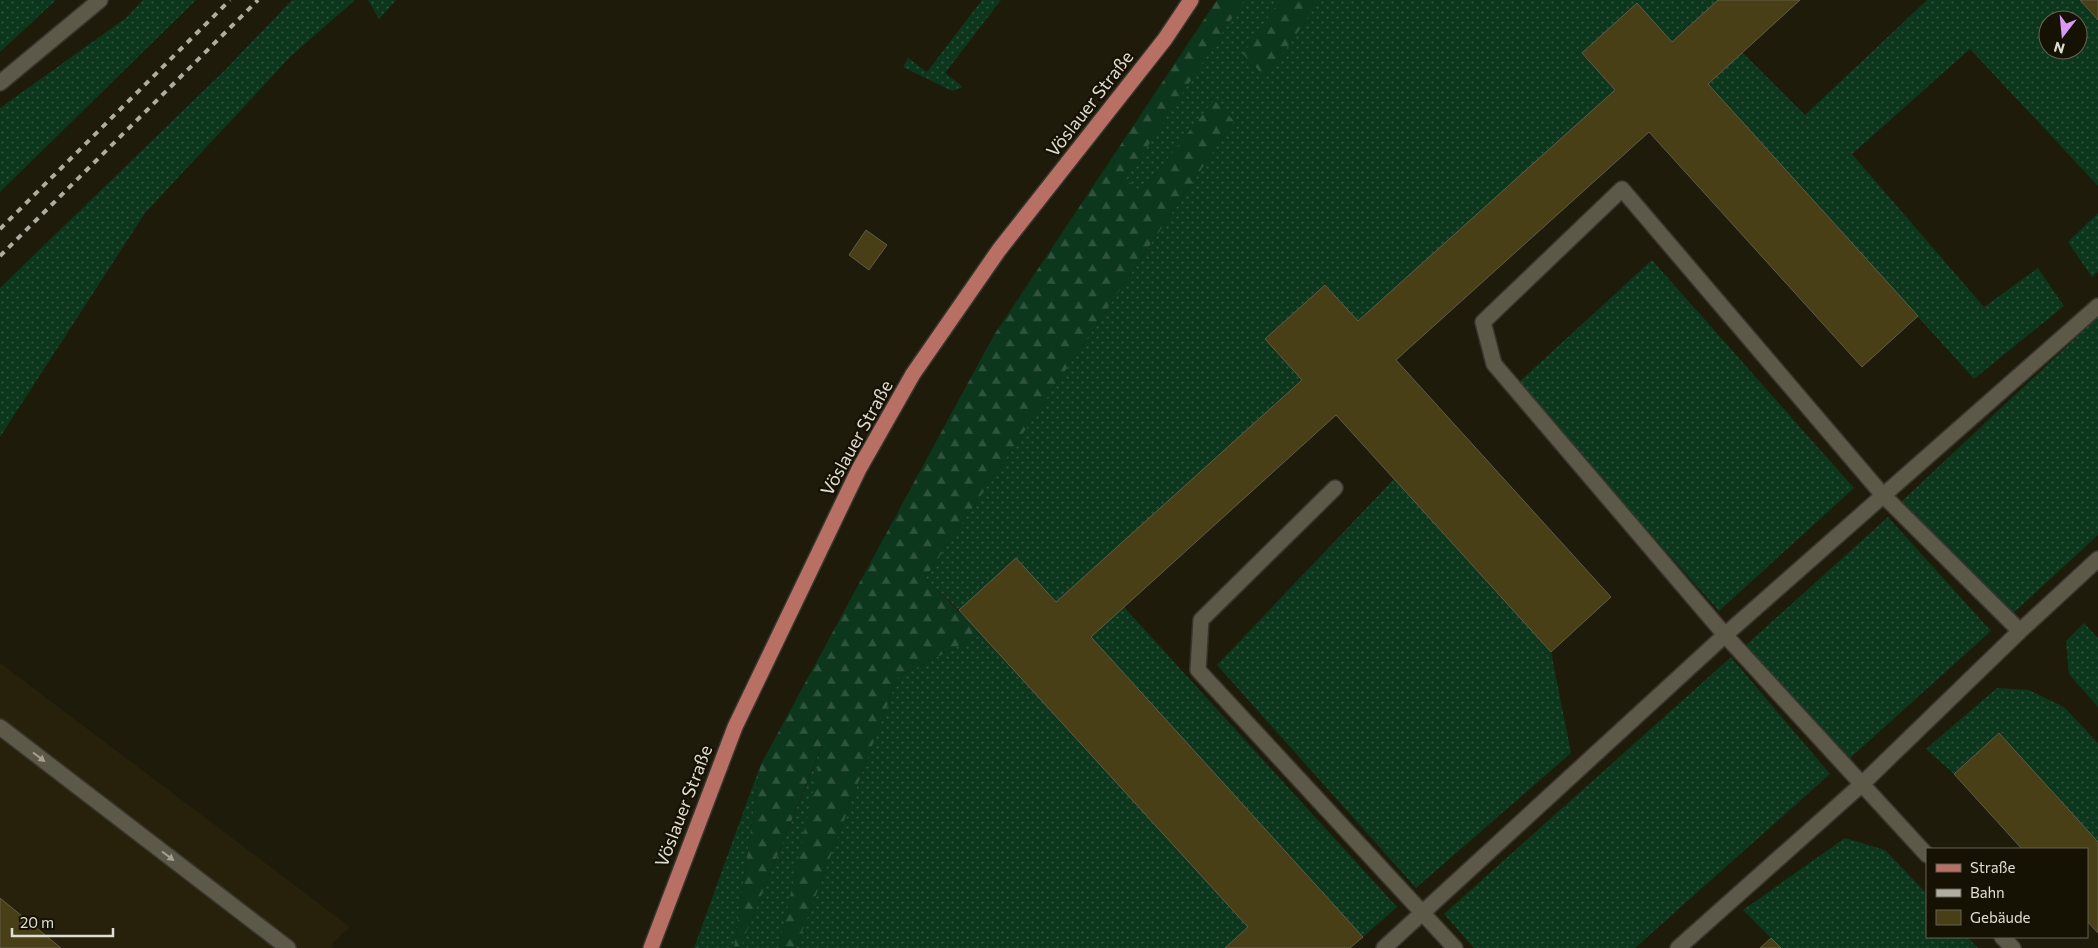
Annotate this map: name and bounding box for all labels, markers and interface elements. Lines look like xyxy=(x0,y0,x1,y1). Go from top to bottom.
north arrow xyxy=(2038,10,2088,60)
text: N xyxy=(2052,38,2067,58)
street label: Vöslauer Straße xyxy=(1041,46,1137,161)
street label: Vöslauer Straße xyxy=(815,376,897,499)
street label: Vöslauer Straße xyxy=(650,742,716,870)
one-way arrow xyxy=(32,752,46,762)
legend xyxy=(1926,848,2088,938)
one-way arrow xyxy=(161,850,174,861)
text: Straße xyxy=(1970,858,2016,876)
text: Bahn xyxy=(1970,883,2005,901)
scale bar xyxy=(12,906,114,938)
text: Gebäude xyxy=(1970,908,2031,926)
text: 20 m xyxy=(20,913,54,931)

